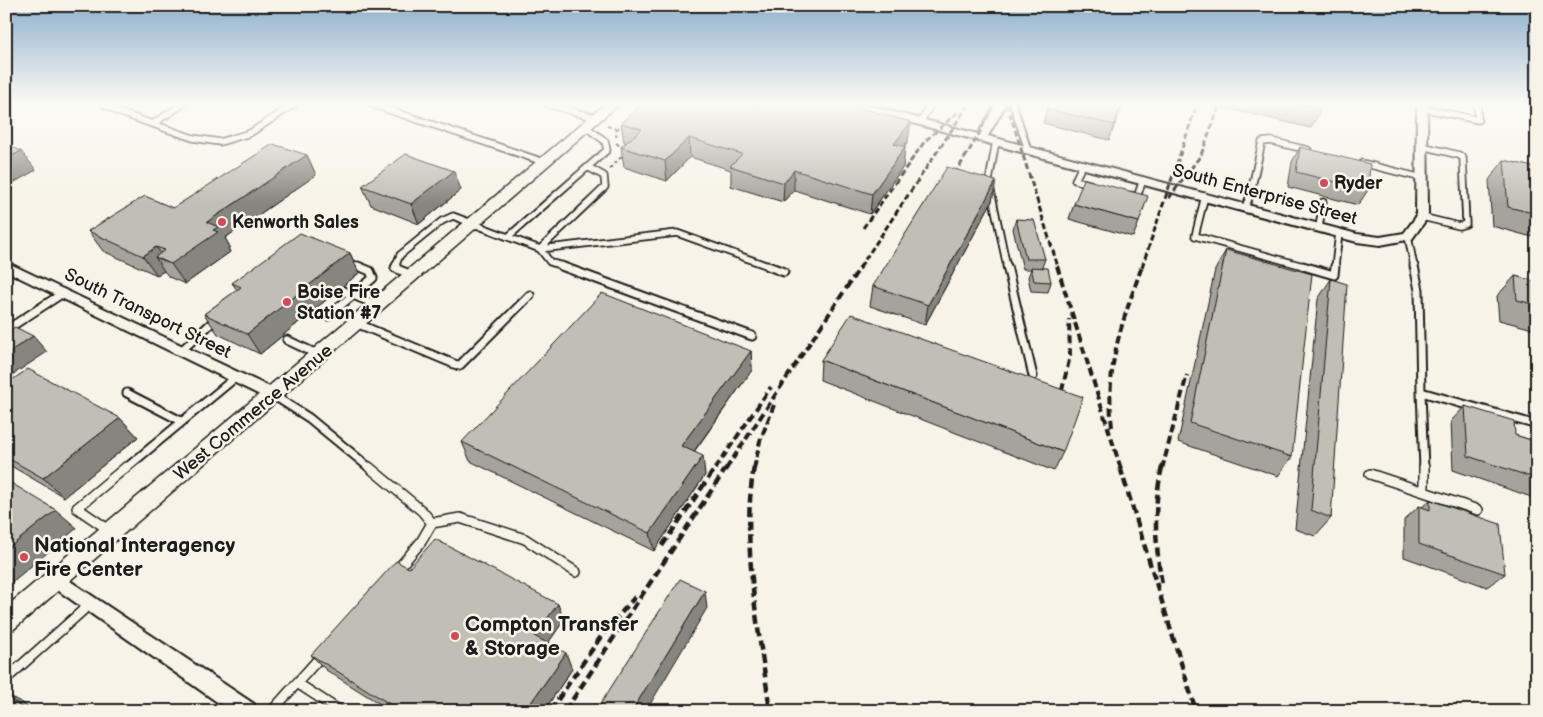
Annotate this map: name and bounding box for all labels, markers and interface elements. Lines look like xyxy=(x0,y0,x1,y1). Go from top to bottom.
street label: South Enterprise Street xyxy=(1170,160,1360,229)
place label: Ryder xyxy=(1334,173,1383,194)
marker: Ryder xyxy=(1318,177,1330,189)
place label: Kenworth Sales xyxy=(232,212,359,233)
marker: Kenworth Sales xyxy=(216,216,228,228)
street label: South Transport Street xyxy=(61,264,235,363)
place label: Boise Fire Station #7 xyxy=(297,282,381,324)
marker: Boise Fire Station #7 xyxy=(281,296,293,308)
street label: West Commerce Avenue xyxy=(170,340,337,485)
place label: National Interagency Fire Center xyxy=(34,533,235,582)
marker: National Interagency Fire Center xyxy=(18,551,30,563)
place label: Compton Transfer & Storage xyxy=(465,612,639,661)
marker: Compton Transfer & Storage xyxy=(449,630,461,642)

